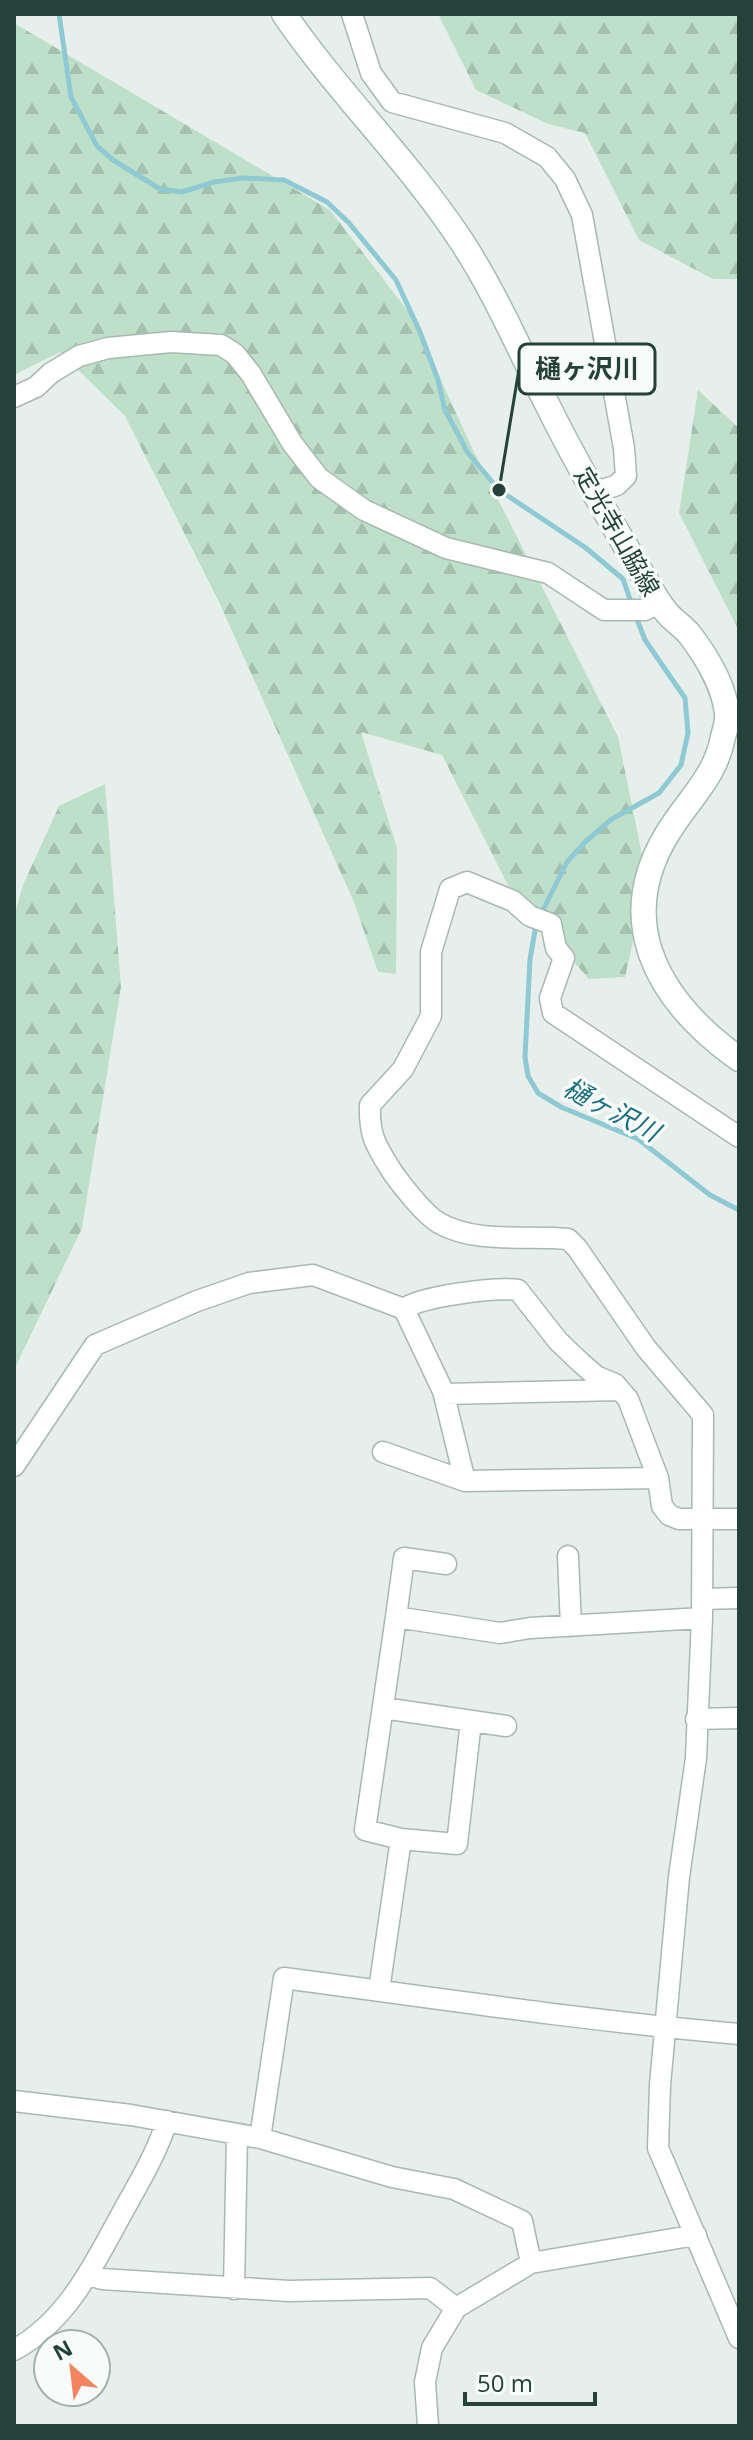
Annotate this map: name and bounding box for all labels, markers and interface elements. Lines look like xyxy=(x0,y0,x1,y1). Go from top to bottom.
callout: 樋ヶ沢川 xyxy=(519,344,655,394)
text: 樋ヶ沢川 xyxy=(535,350,639,386)
street label: 定光寺山脇線 xyxy=(568,460,668,602)
water label: 樋ヶ沢川 xyxy=(558,1069,669,1151)
north arrow xyxy=(32,2328,112,2408)
text: N xyxy=(47,2332,77,2367)
scale bar xyxy=(465,2356,595,2406)
text: 50 m xyxy=(477,2366,533,2399)

